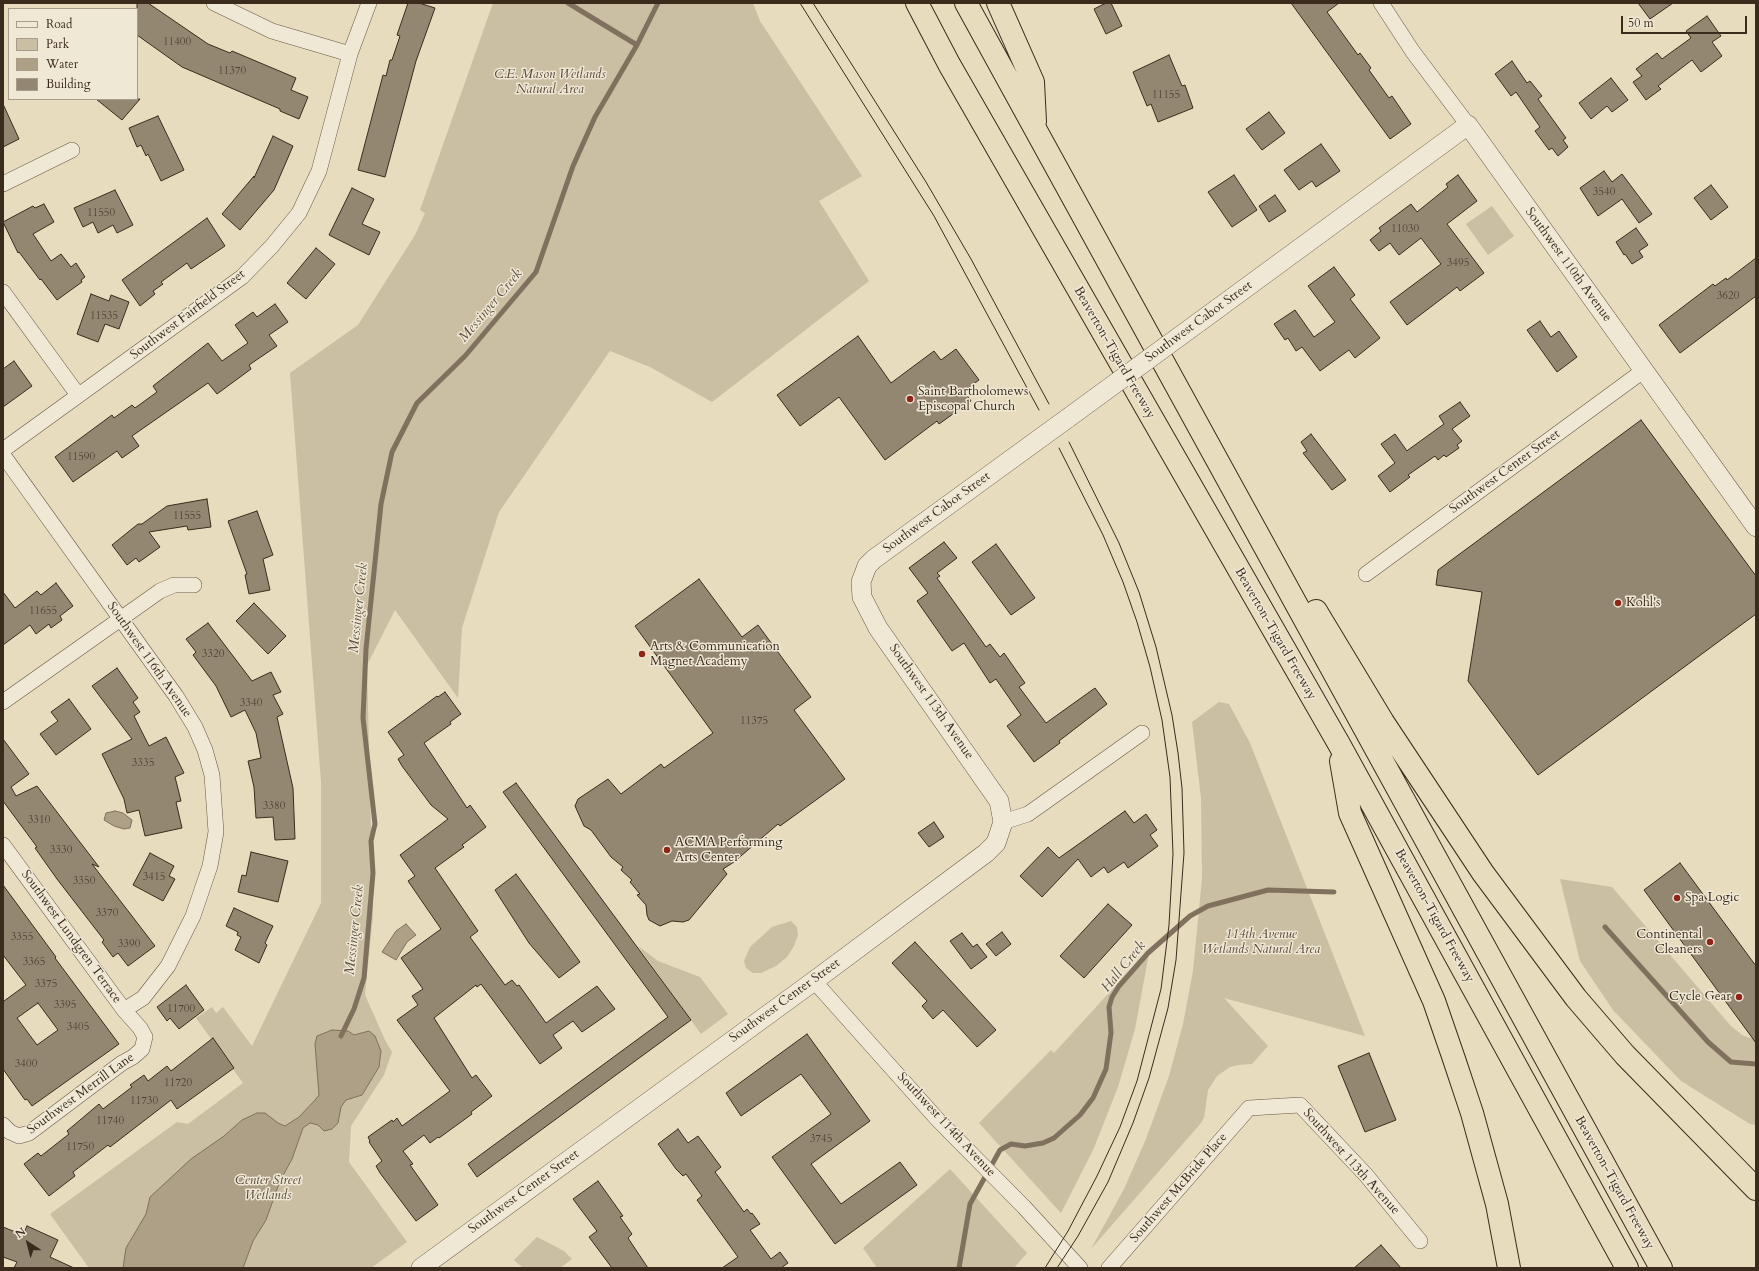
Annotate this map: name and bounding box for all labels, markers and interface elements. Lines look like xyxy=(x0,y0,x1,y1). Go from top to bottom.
legend xyxy=(8,8,138,100)
scale bar xyxy=(1623,8,1749,34)
text: 50 m xyxy=(1628,15,1654,31)
text: Road xyxy=(46,16,72,32)
house number: 11400 xyxy=(163,35,191,49)
text: Park xyxy=(46,36,69,52)
text: Water xyxy=(46,56,78,72)
house number: 11370 xyxy=(218,64,246,78)
park label: C.E. Mason Wetlands Natural Area xyxy=(494,67,606,98)
text: Building xyxy=(46,76,90,92)
house number: 11155 xyxy=(1152,88,1180,102)
house number: 3540 xyxy=(1593,185,1615,199)
street label: Southwest 110th Avenue xyxy=(1521,205,1615,325)
house number: 11550 xyxy=(87,206,115,220)
house number: 11030 xyxy=(1391,222,1419,236)
house number: 3495 xyxy=(1447,256,1469,270)
water label: Messinger Creek xyxy=(455,266,527,346)
street label: Southwest Fairfield Street xyxy=(127,267,249,363)
street label: Southwest Cabot Street xyxy=(1142,278,1256,366)
street label: Beaverton-Tigard Freeway xyxy=(1070,284,1158,422)
house number: 3620 xyxy=(1717,289,1739,303)
house number: 11535 xyxy=(90,309,118,323)
place label: Saint Bartholomews Episcopal Church xyxy=(918,384,1028,415)
marker: Saint Bartholomews Episcopal Church xyxy=(905,394,915,404)
street label: Southwest Center Street xyxy=(1447,427,1563,517)
house number: 11590 xyxy=(67,450,95,464)
street label: Southwest Cabot Street xyxy=(880,469,994,557)
house number: 11555 xyxy=(173,509,201,523)
water label: Messinger Creek xyxy=(346,562,372,654)
street label: Beaverton-Tigard Freeway xyxy=(1231,565,1319,703)
place label: Kohl's xyxy=(1626,595,1660,611)
marker: Kohl's xyxy=(1613,598,1623,608)
street label: Southwest 116th Avenue xyxy=(103,599,195,721)
house number: 11655 xyxy=(29,604,57,618)
place label: Arts & Communication Magnet Academy xyxy=(650,639,780,670)
street label: Southwest 113th Avenue xyxy=(885,641,977,763)
house number: 3320 xyxy=(202,647,224,661)
marker: Arts & Communication Magnet Academy xyxy=(637,649,647,659)
house number: 3340 xyxy=(240,696,262,710)
house number: 11375 xyxy=(740,714,768,728)
house number: 3335 xyxy=(132,756,154,770)
house number: 3380 xyxy=(263,799,285,813)
house number: 3310 xyxy=(28,813,50,827)
place label: ACMA Performing Arts Center xyxy=(675,835,783,866)
house number: 3330 xyxy=(50,843,72,857)
marker: ACMA Performing Arts Center xyxy=(662,845,672,855)
street label: Beaverton-Tigard Freeway xyxy=(1391,847,1477,985)
street label: Southwest Lundgren Terrace xyxy=(17,867,125,1007)
house number: 3415 xyxy=(143,870,165,884)
house number: 3350 xyxy=(73,874,95,888)
water label: Messinger Creek xyxy=(342,884,368,976)
place label: Spa Logic xyxy=(1685,890,1739,906)
marker: Spa Logic xyxy=(1672,893,1682,903)
house number: 3370 xyxy=(96,906,118,920)
park label: 114th Avenue Wetlands Natural Area xyxy=(1202,927,1320,958)
place label: Continental Cleaners xyxy=(1636,927,1702,958)
house number: 3355 xyxy=(11,930,33,944)
house number: 3390 xyxy=(118,937,140,951)
marker: Continental Cleaners xyxy=(1705,937,1715,947)
water label: Hall Creek xyxy=(1098,938,1150,996)
house number: 3365 xyxy=(23,955,45,969)
street label: Southwest Center Street xyxy=(727,956,843,1046)
house number: 3375 xyxy=(35,977,57,991)
place label: Cycle Gear xyxy=(1669,989,1731,1005)
marker: Cycle Gear xyxy=(1734,992,1744,1002)
house number: 3395 xyxy=(54,998,76,1012)
house number: 11700 xyxy=(167,1002,195,1016)
house number: 3405 xyxy=(67,1020,89,1034)
street label: Southwest Merrill Lane xyxy=(24,1050,138,1138)
house number: 3400 xyxy=(15,1057,37,1071)
street label: Southwest 114th Avenue xyxy=(894,1070,998,1180)
house number: 11720 xyxy=(164,1076,192,1090)
house number: 11730 xyxy=(130,1094,158,1108)
street label: Southwest 113th Avenue xyxy=(1299,1106,1403,1218)
house number: 11740 xyxy=(96,1114,124,1128)
street label: Beaverton-Tigard Freeway xyxy=(1571,1114,1657,1252)
street label: Southwest McBride Place xyxy=(1127,1130,1231,1246)
house number: 3745 xyxy=(810,1132,832,1146)
house number: 11750 xyxy=(66,1140,94,1154)
street label: Southwest Center Street xyxy=(466,1147,582,1237)
park label: Center Street Wetlands xyxy=(235,1173,301,1204)
north arrow xyxy=(8,1223,48,1263)
text: N xyxy=(12,1224,29,1242)

